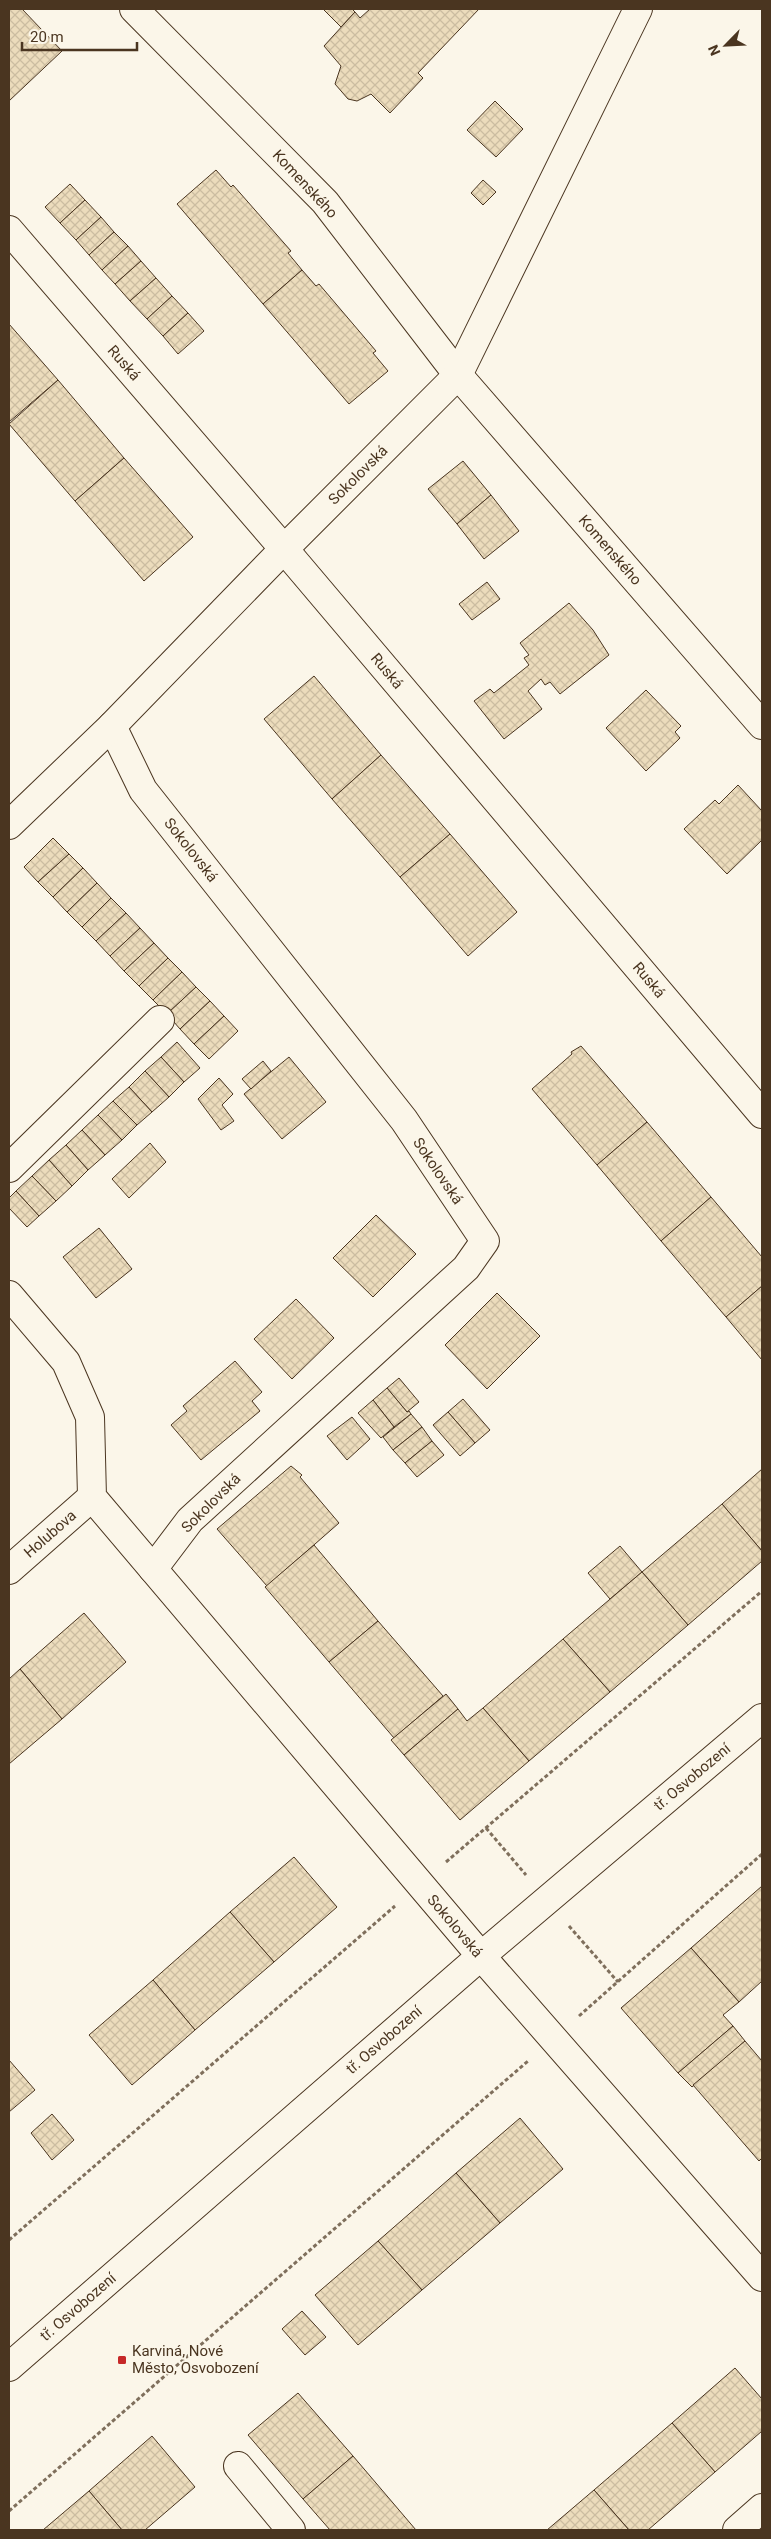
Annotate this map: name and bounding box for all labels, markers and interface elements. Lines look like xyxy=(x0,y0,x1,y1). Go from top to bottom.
scale bar xyxy=(22,20,138,52)
north arrow xyxy=(701,20,751,70)
text: 20 m xyxy=(30,28,64,46)
text: N xyxy=(705,43,723,58)
street label: Komenského xyxy=(269,146,341,222)
street label: Ruská xyxy=(104,342,144,384)
street label: Sokolovská xyxy=(325,442,391,508)
street label: Komenského xyxy=(575,511,645,589)
street label: Ruská xyxy=(367,650,407,692)
street label: Sokolovská xyxy=(160,814,222,886)
street label: Ruská xyxy=(629,959,669,1001)
street label: Sokolovská xyxy=(409,1134,467,1208)
street label: Sokolovská xyxy=(178,1470,244,1536)
street label: Holubova xyxy=(20,1506,80,1562)
street label: tř. Osvobození xyxy=(650,1739,735,1814)
street label: Sokolovská xyxy=(424,1891,486,1961)
street label: tř. Osvobození xyxy=(342,2001,427,2078)
street label: tř. Osvobození xyxy=(36,2268,121,2345)
place label: Karviná, Nové Město, Osvobození xyxy=(132,2342,260,2377)
marker: Karviná, Nové Město, Osvobození xyxy=(116,2354,128,2366)

